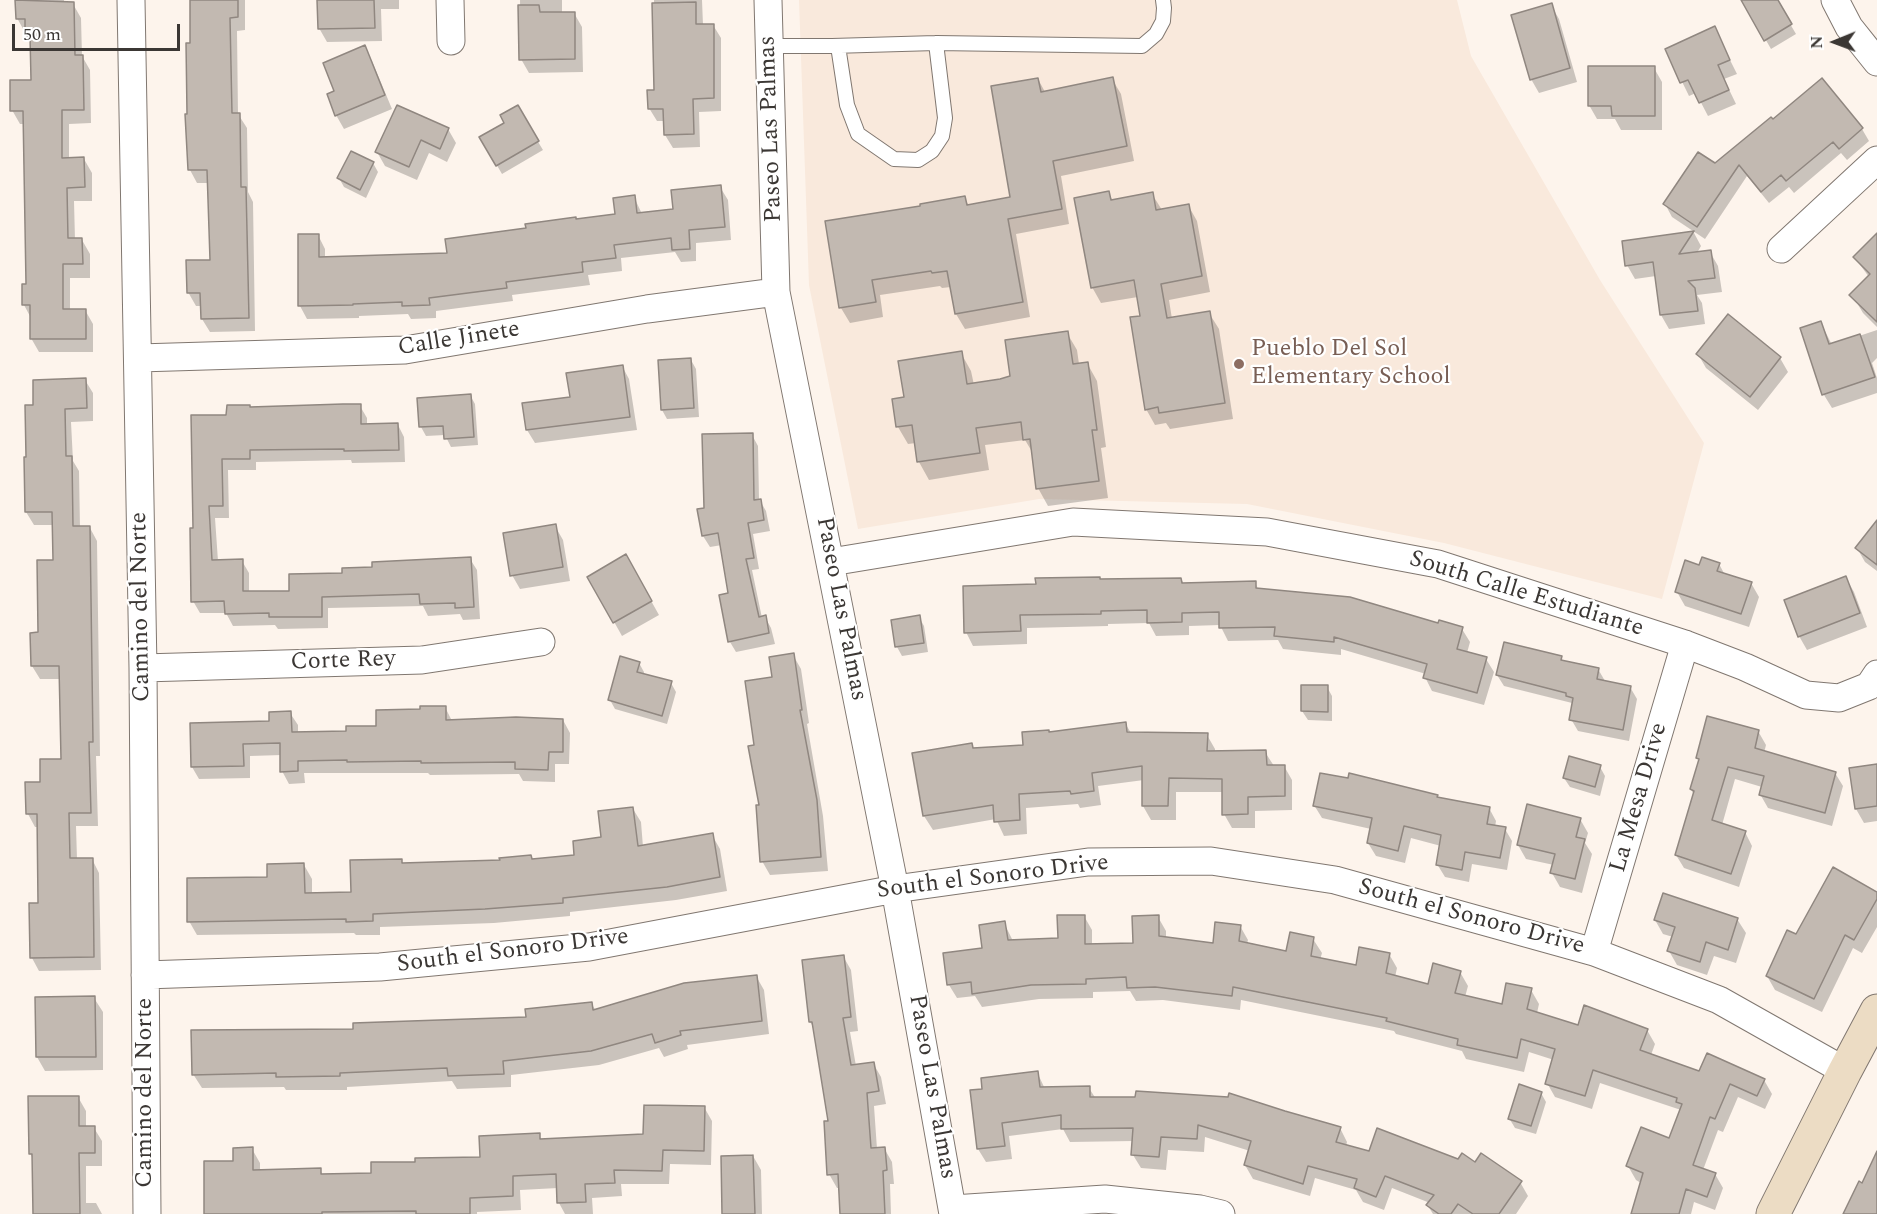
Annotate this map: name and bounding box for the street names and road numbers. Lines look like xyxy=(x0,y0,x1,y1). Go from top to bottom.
street label: Paseo Las Palmas xyxy=(754,35,790,223)
street label: Calle Jinete xyxy=(396,316,522,364)
street label: Camino del Norte xyxy=(126,512,158,702)
street label: Paseo Las Palmas xyxy=(808,515,872,703)
street label: South Calle Estudiante xyxy=(1405,546,1647,644)
street label: Corte Rey xyxy=(290,646,396,678)
street label: La Mesa Drive xyxy=(1605,720,1675,876)
street label: South el Sonoro Drive xyxy=(876,849,1110,907)
street label: South el Sonoro Drive xyxy=(1355,874,1587,962)
street label: South el Sonoro Drive xyxy=(396,923,630,981)
street label: Paseo Las Palmas xyxy=(901,992,961,1182)
street label: Camino del Norte xyxy=(132,998,160,1188)

